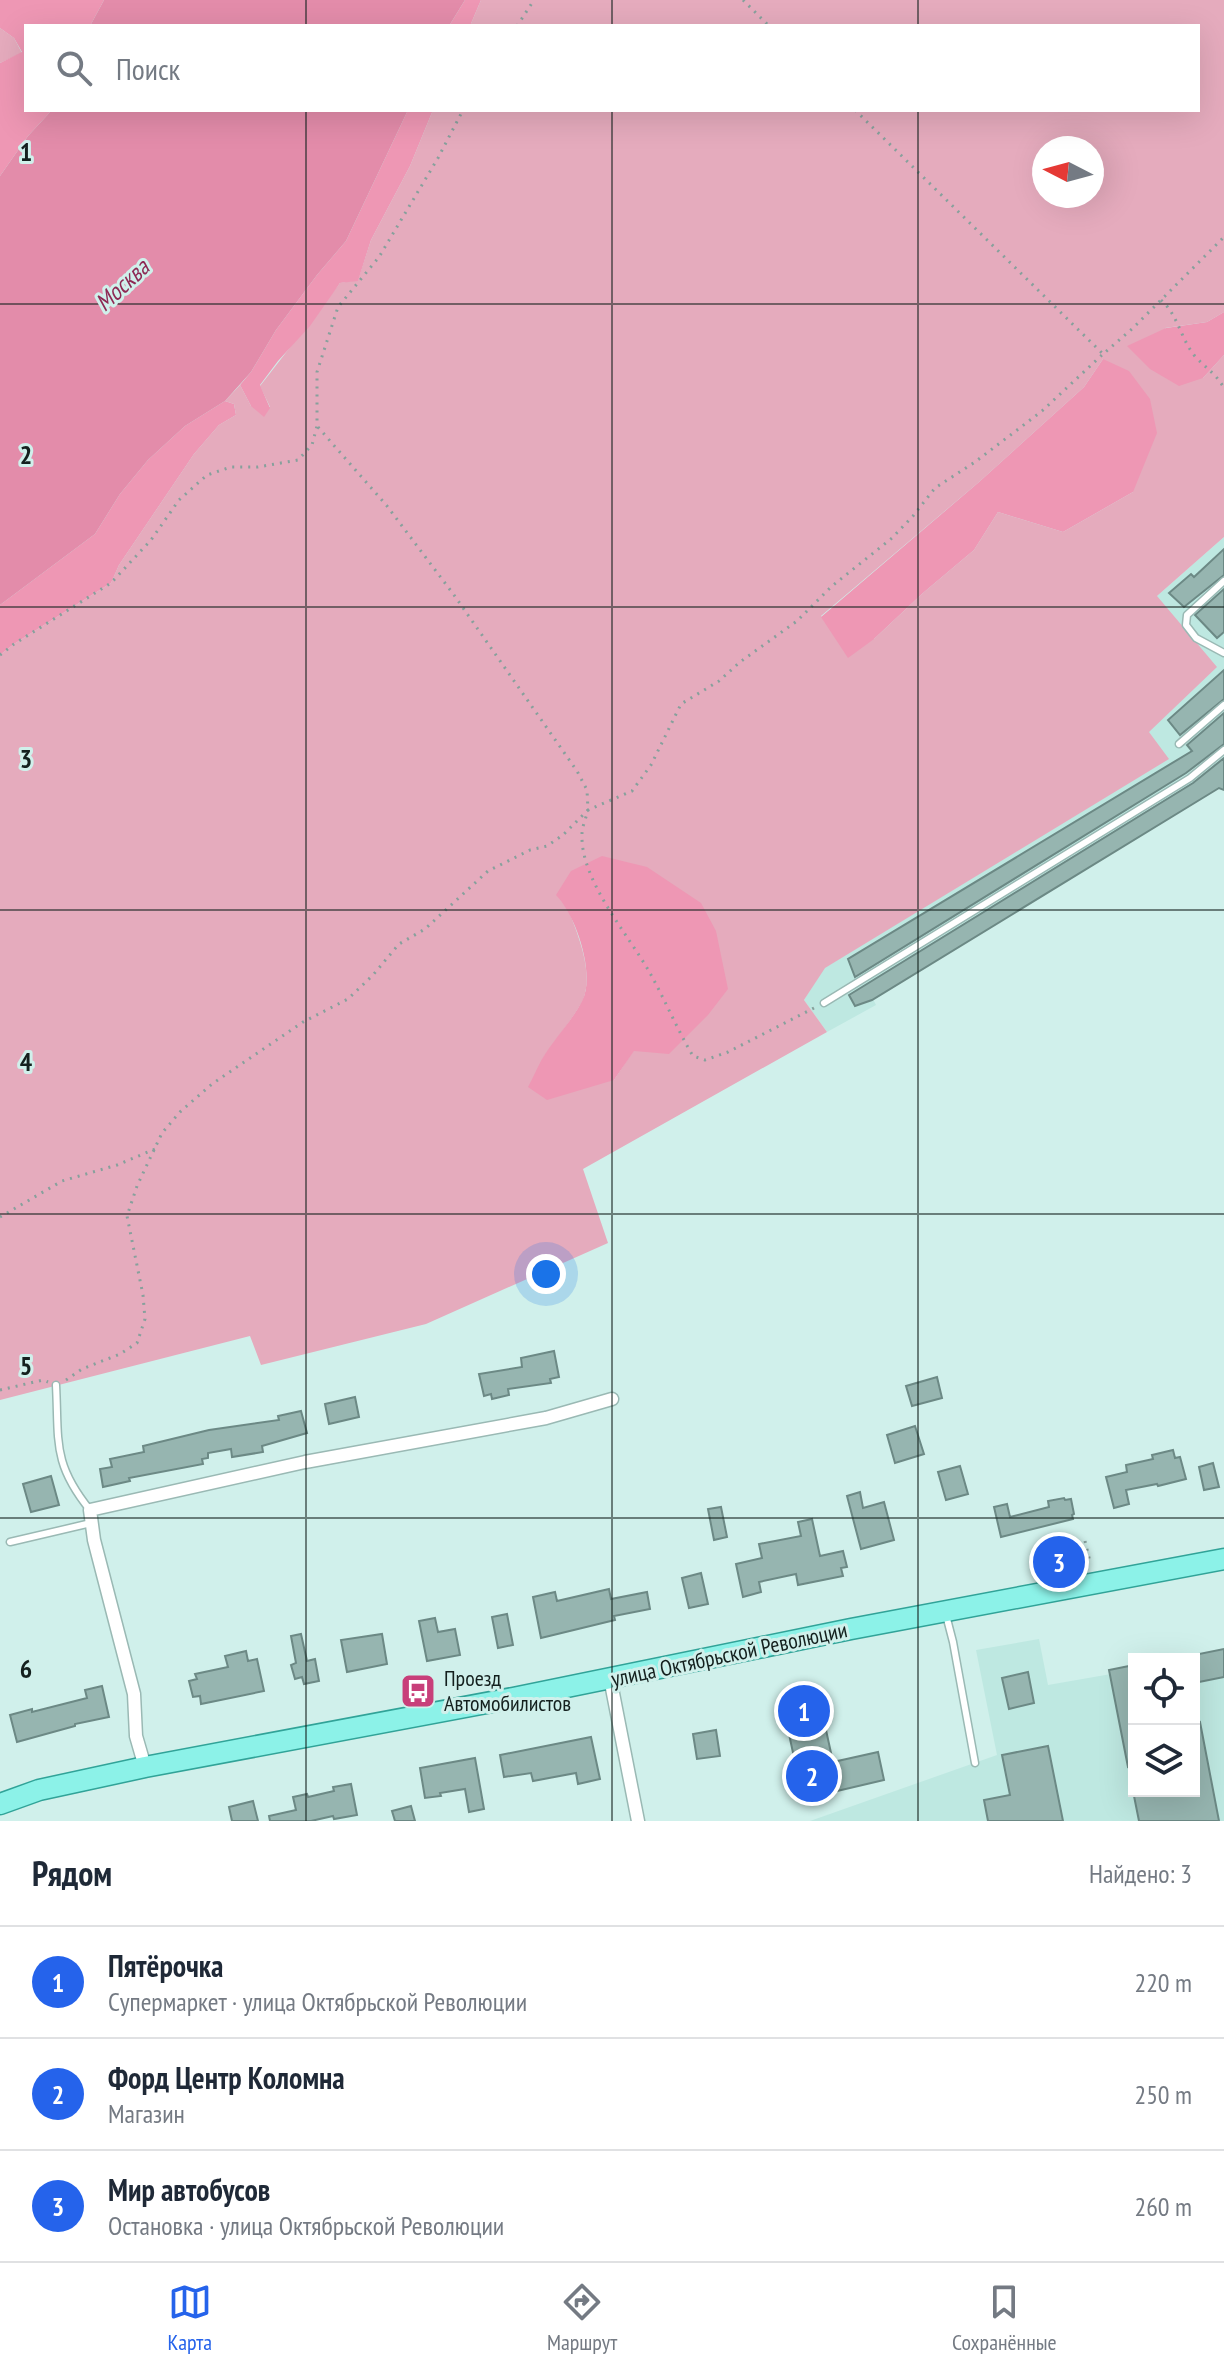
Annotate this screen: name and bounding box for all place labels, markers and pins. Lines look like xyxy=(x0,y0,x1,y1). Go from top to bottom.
pin: 3 xyxy=(1033,1532,1085,1592)
place label: Проезд Автомобилистов xyxy=(444,1664,571,1717)
bus stop icon: Проезд Автомобилистов xyxy=(399,1672,437,1710)
pin: 1 xyxy=(778,1681,830,1741)
pin: 2 xyxy=(786,1746,838,1806)

